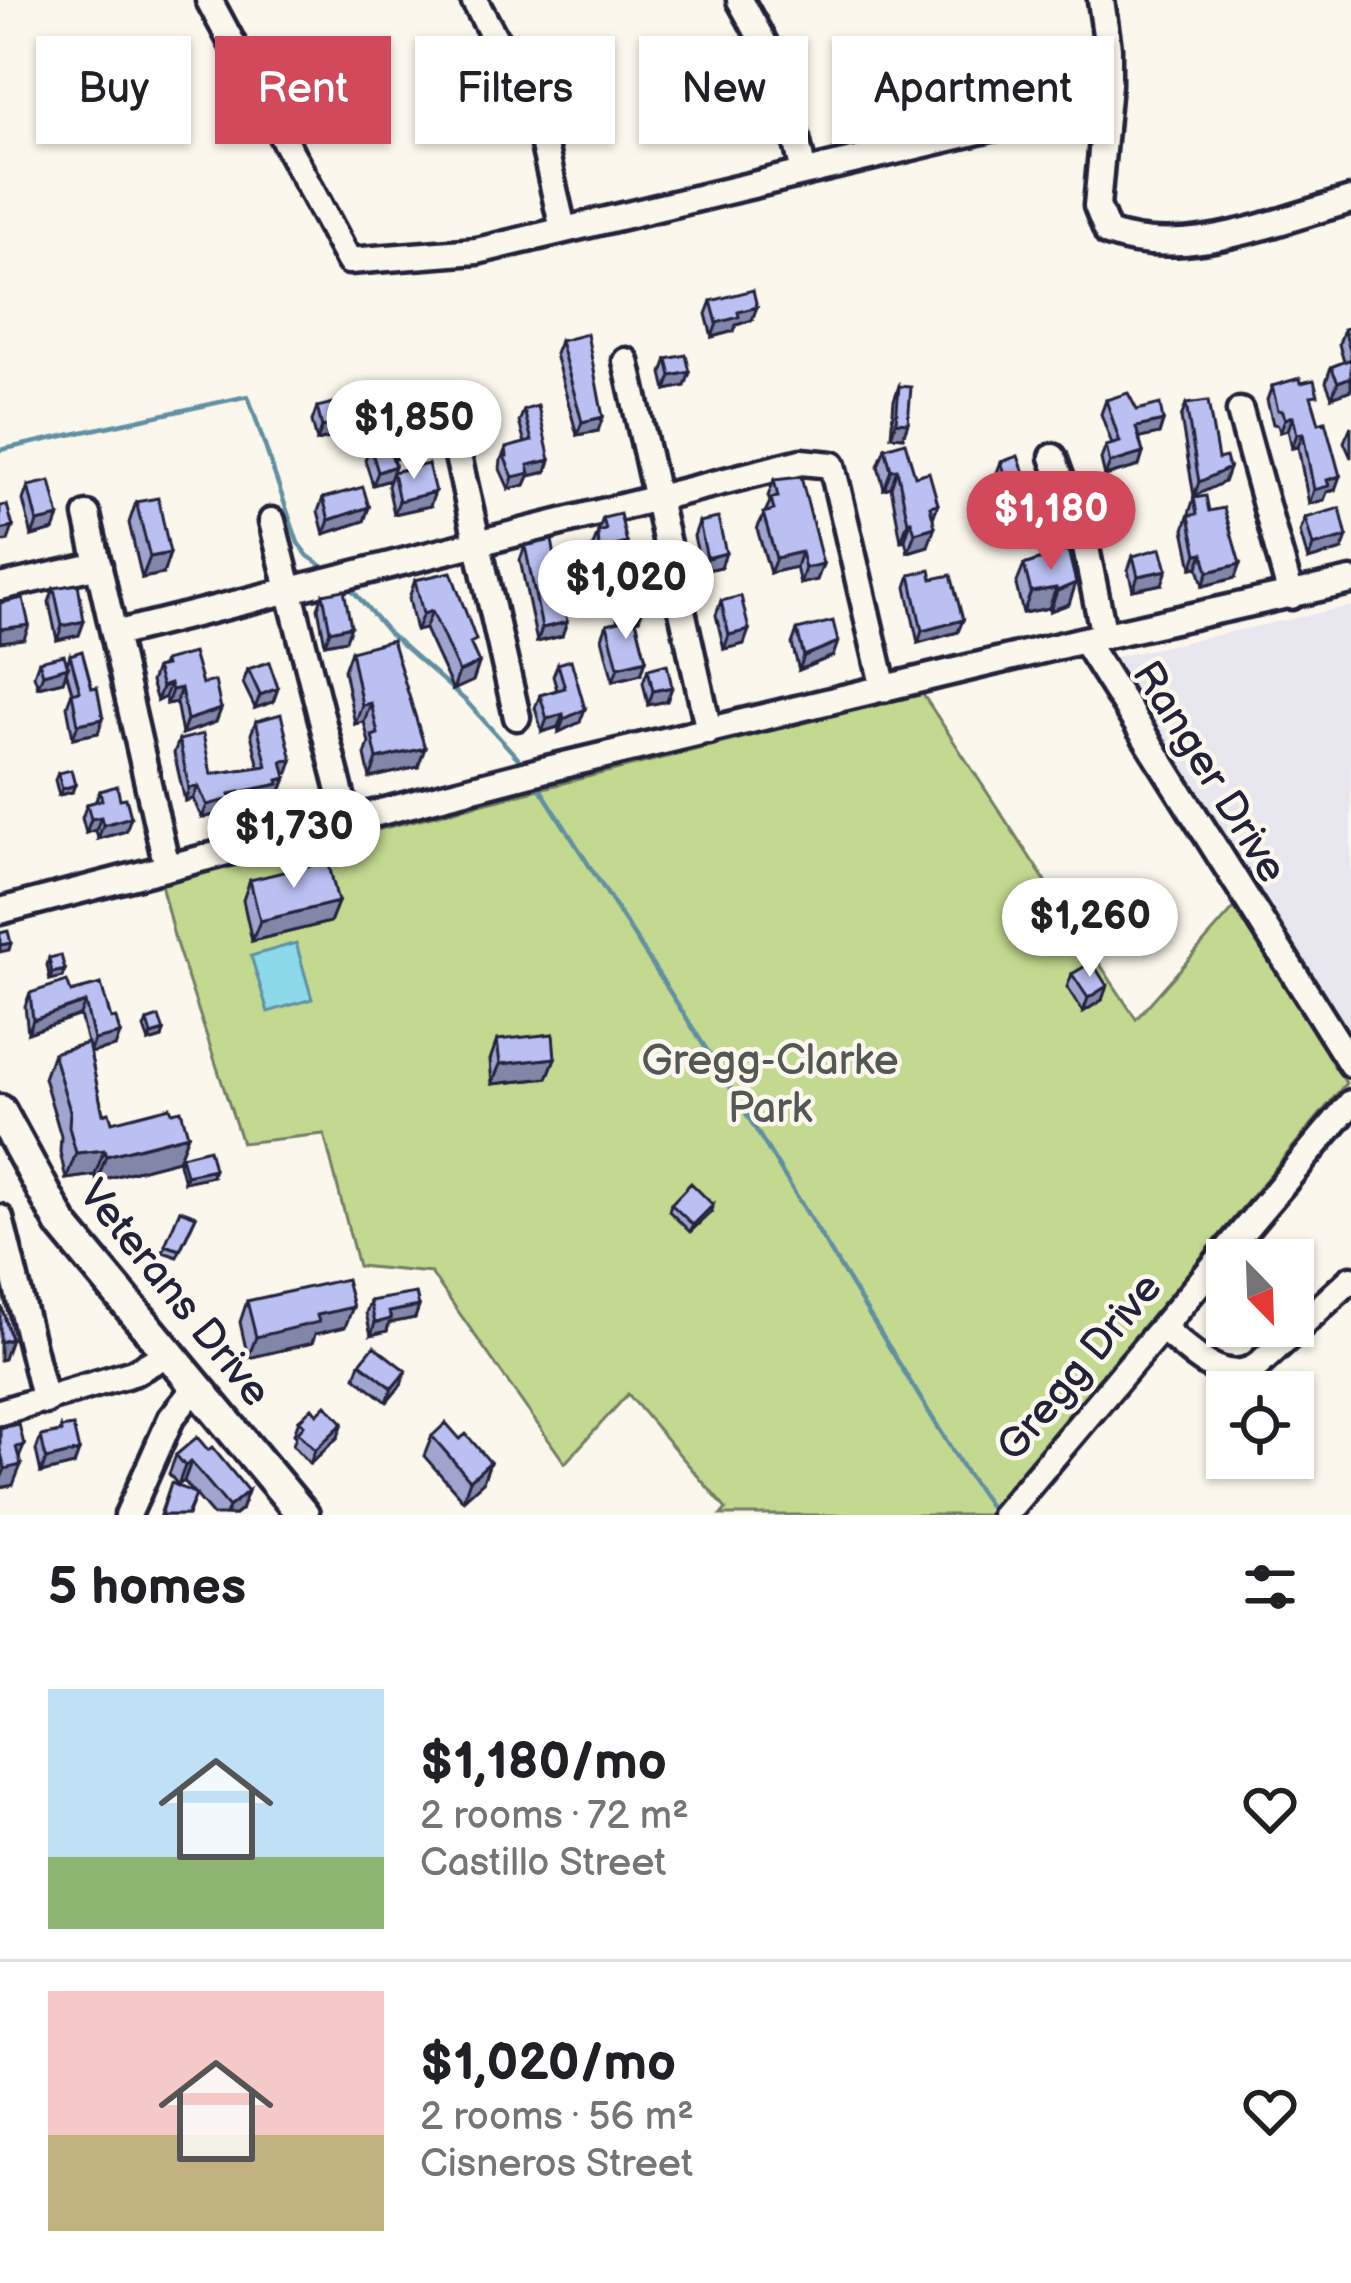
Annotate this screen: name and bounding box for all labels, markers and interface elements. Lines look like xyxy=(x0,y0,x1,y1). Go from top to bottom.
chip: Buy xyxy=(36,36,191,144)
chip: Rent xyxy=(215,36,391,144)
chip: Filters xyxy=(415,36,615,144)
chip: New xyxy=(639,36,808,144)
chip: Apartment xyxy=(832,36,1114,144)
pin: $1,850 xyxy=(316,380,512,482)
text: $1,850 xyxy=(353,395,475,442)
pin: $1,180 xyxy=(953,471,1149,573)
text: $1,180 xyxy=(994,486,1108,533)
pin: $1,020 xyxy=(528,540,724,642)
text: $1,020 xyxy=(565,555,687,602)
street label: Ranger Drive xyxy=(1121,652,1297,893)
pin: $1,730 xyxy=(196,789,392,891)
text: $1,730 xyxy=(234,804,354,851)
pin: $1,260 xyxy=(992,878,1188,980)
text: $1,260 xyxy=(1029,893,1151,940)
park label: Gregg-Clarke Park xyxy=(641,1036,899,1135)
street label: Veterans Drive xyxy=(67,1170,281,1417)
north arrow xyxy=(1206,1239,1314,1347)
map controls xyxy=(1206,1239,1314,1479)
street label: Gregg Drive xyxy=(987,1263,1173,1472)
button: locate xyxy=(1206,1371,1314,1479)
icon: filters xyxy=(1237,1554,1303,1620)
text: 5 homes xyxy=(48,1557,246,1618)
text: $1,180/mo xyxy=(420,1732,667,1793)
icon: home xyxy=(144,1737,288,1881)
icon: heart xyxy=(1237,1776,1303,1842)
text: 2 rooms · 72 m² xyxy=(420,1793,689,1840)
text: Castillo Street xyxy=(420,1840,666,1887)
text: $1,020/mo xyxy=(420,2033,676,2094)
icon: home xyxy=(144,2039,288,2183)
icon: heart xyxy=(1237,2078,1303,2144)
text: 2 rooms · 56 m² xyxy=(420,2094,694,2141)
text: Cisneros Street xyxy=(420,2141,693,2188)

